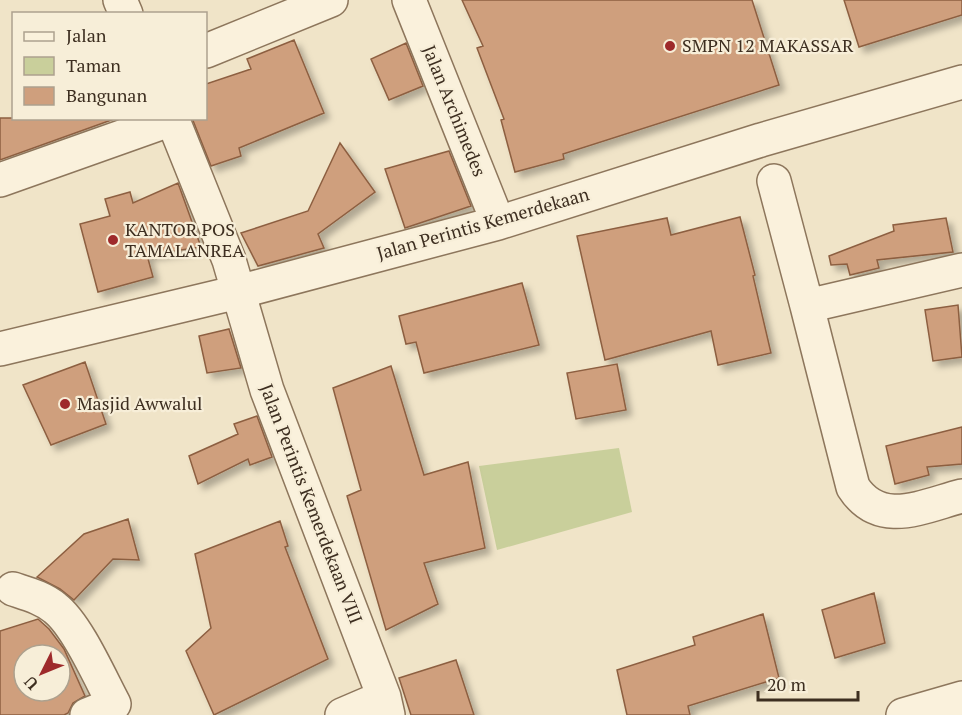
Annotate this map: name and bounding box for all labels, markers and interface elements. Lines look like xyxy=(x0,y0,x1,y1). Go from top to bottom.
legend xyxy=(12,12,207,120)
text: Jalan xyxy=(66,23,107,47)
place label: SMPN 12 MAKASSAR xyxy=(682,33,854,57)
marker: SMPN 12 MAKASSAR xyxy=(663,39,677,53)
street label: Jalan Archimedes xyxy=(418,41,492,180)
text: Taman xyxy=(66,53,121,77)
text: Bangunan xyxy=(66,83,147,107)
street label: Jalan Perintis Kemerdekaan xyxy=(374,181,592,265)
place label: KANTOR POS TAMALANREA xyxy=(125,217,245,262)
marker: KANTOR POS TAMALANREA xyxy=(106,233,120,247)
street label: Jalan Perintis Kemerdekaan VIII xyxy=(255,380,369,627)
place label: Masjid Awwalul xyxy=(77,391,202,415)
marker: Masjid Awwalul xyxy=(58,397,72,411)
north arrow xyxy=(12,643,72,703)
scale bar xyxy=(758,664,858,702)
text: U xyxy=(19,671,43,695)
text: 20 m xyxy=(767,672,807,696)

